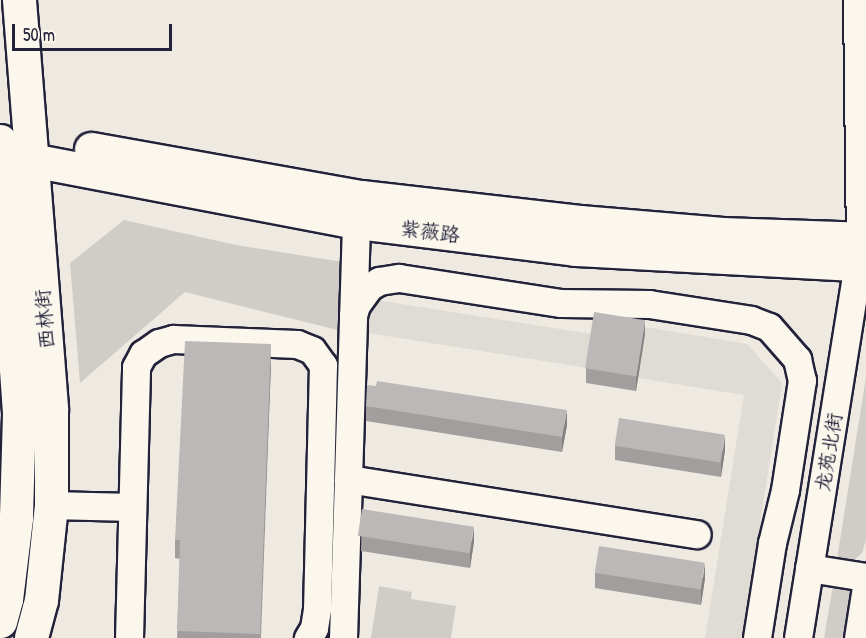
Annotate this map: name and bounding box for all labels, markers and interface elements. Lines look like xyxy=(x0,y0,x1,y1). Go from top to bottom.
scale bar xyxy=(15,12,176,50)
text: 50 m xyxy=(23,22,55,47)
street label: 紫薇路 xyxy=(399,215,461,247)
street label: 西林街 xyxy=(29,288,59,350)
street label: 龙苑北街 xyxy=(810,411,846,493)

